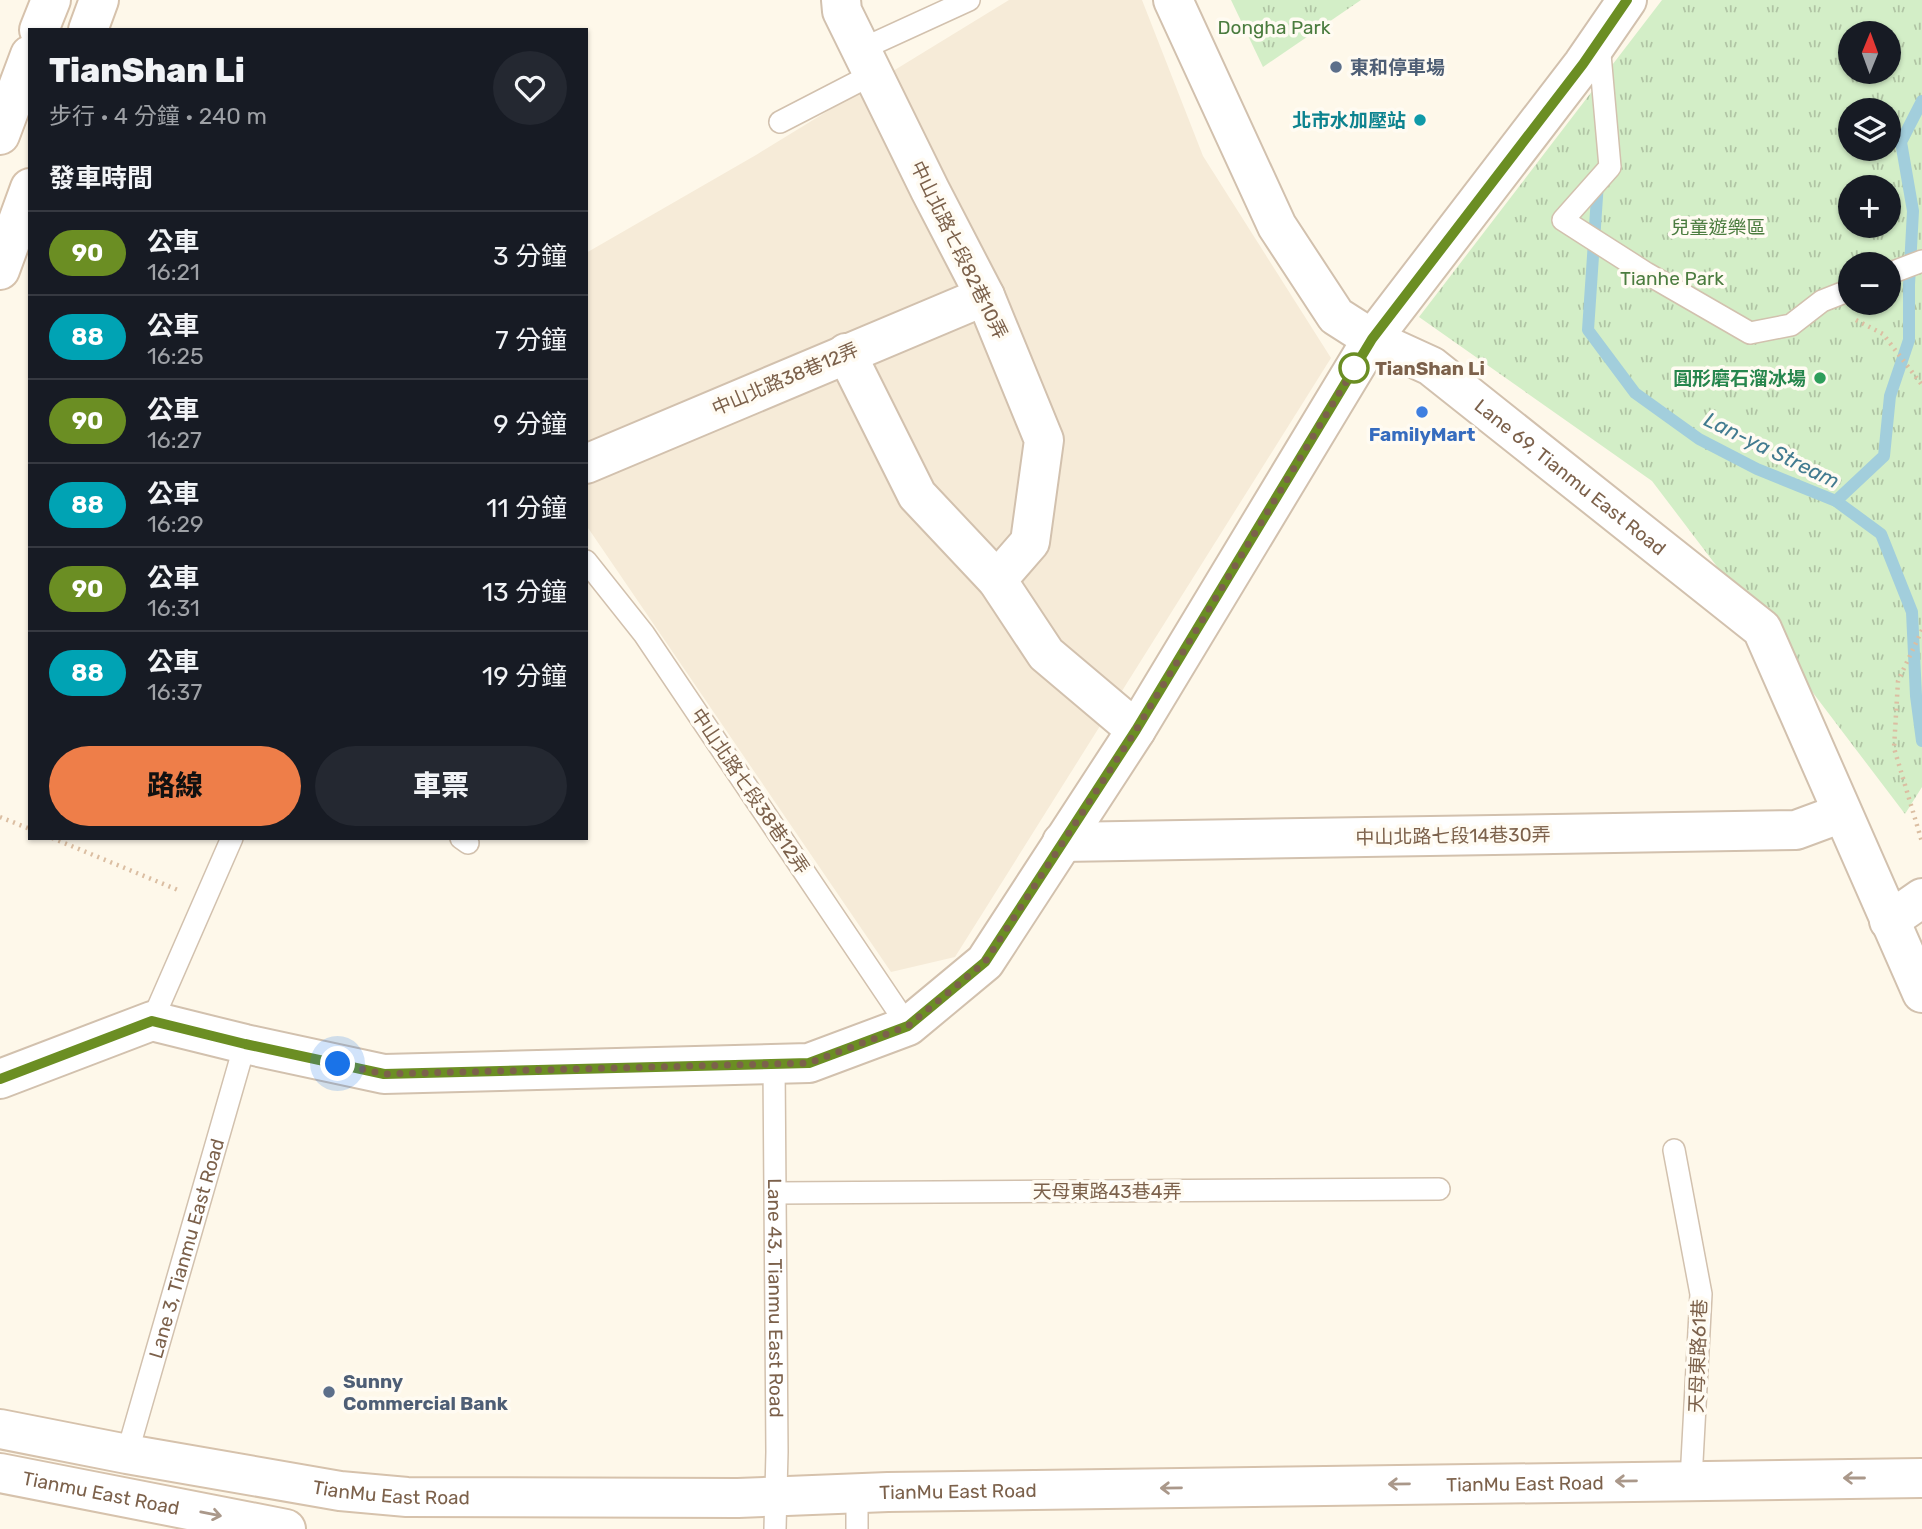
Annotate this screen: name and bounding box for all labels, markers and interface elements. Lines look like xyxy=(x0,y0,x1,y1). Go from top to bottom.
park label: Dongha Park xyxy=(1217,16,1331,39)
north arrow xyxy=(1838,21,1900,84)
map controls xyxy=(1838,21,1901,315)
text: TianShan Li xyxy=(49,51,245,90)
button: heart xyxy=(493,51,567,125)
place label: 東和停車場 xyxy=(1350,56,1445,79)
marker: 東和停車場 xyxy=(1328,59,1344,75)
button: layers xyxy=(1838,98,1901,161)
text: 步行 · 4 分鐘 · 240 m xyxy=(49,102,267,130)
place label: 北市水加壓站 xyxy=(1292,109,1406,132)
marker: 北市水加壓站 xyxy=(1412,112,1428,128)
street label: 中山北路七段82巷10弄 xyxy=(906,157,1012,343)
text: 發車時間 xyxy=(49,163,153,194)
button: + xyxy=(1838,175,1901,238)
park label: 兒童遊樂區 xyxy=(1670,216,1766,239)
text: 公車 xyxy=(147,227,199,258)
text: 90 xyxy=(72,239,103,267)
text: 3 分鐘 xyxy=(493,241,567,272)
button: − xyxy=(1838,252,1901,315)
text: 16:21 xyxy=(147,258,200,286)
park label: Tianhe Park xyxy=(1620,267,1724,290)
text: 公車 xyxy=(147,311,199,342)
text: 88 xyxy=(71,323,104,351)
text: 7 分鐘 xyxy=(495,325,567,356)
street label: 中山北路38巷12弄 xyxy=(708,338,862,420)
text: 16:25 xyxy=(147,342,204,370)
marker: TianShan Li xyxy=(1339,353,1369,383)
place label: TianShan Li xyxy=(1375,357,1485,380)
place label: 圓形磨石溜冰場 xyxy=(1673,367,1806,390)
marker: 圓形磨石溜冰場 xyxy=(1812,370,1828,386)
street label: Lane 69, Tianmu East Road xyxy=(1470,394,1671,560)
text: 公車 xyxy=(147,395,199,426)
marker: FamilyMart xyxy=(1414,404,1430,420)
text: 90 xyxy=(72,407,103,435)
water label: Lan-ya Stream xyxy=(1700,407,1844,493)
text: 9 分鐘 xyxy=(493,409,567,440)
place label: FamilyMart xyxy=(1369,423,1475,446)
text: 16:27 xyxy=(147,426,202,454)
text: 公車 xyxy=(147,479,199,510)
text: 88 xyxy=(71,491,104,519)
text: 11 分鐘 xyxy=(486,493,567,524)
text: 16:29 xyxy=(147,510,204,538)
text: 公車 xyxy=(147,563,199,594)
text: 90 xyxy=(72,575,103,603)
text: 13 分鐘 xyxy=(482,577,567,608)
text: 16:31 xyxy=(147,594,200,622)
text: 公車 xyxy=(147,647,199,678)
text: 88 xyxy=(71,659,104,687)
text: 19 分鐘 xyxy=(482,661,567,692)
text: 16:37 xyxy=(147,678,202,706)
street label: 中山北路七段38巷12弄 xyxy=(686,704,814,878)
button: 路線 xyxy=(49,746,301,826)
button: 車票 xyxy=(315,746,567,826)
street label: 中山北路七段14巷30弄 xyxy=(1355,823,1551,849)
your location xyxy=(320,1046,355,1081)
street label: Lane 3, Tianmu East Road xyxy=(144,1136,229,1361)
street label: Lane 43, Tianmu East Road xyxy=(763,1178,788,1418)
street label: 天母東路43巷4弄 xyxy=(1032,1180,1182,1203)
street label: 天母東路61巷 xyxy=(1685,1299,1711,1413)
place label: Sunny Commercial Bank xyxy=(343,1370,508,1415)
marker: Sunny Commercial Bank xyxy=(321,1384,337,1400)
street label: Tianmu East Road xyxy=(21,1466,182,1519)
street label: TianMu East Road xyxy=(1446,1471,1604,1496)
one-way arrow xyxy=(1843,1471,1866,1485)
one-way arrow xyxy=(1615,1474,1638,1487)
street label: TianMu East Road xyxy=(311,1475,470,1509)
one-way arrow xyxy=(1388,1477,1411,1491)
street label: TianMu East Road xyxy=(879,1478,1037,1504)
one-way arrow xyxy=(1160,1481,1183,1494)
one-way arrow xyxy=(199,1508,222,1522)

